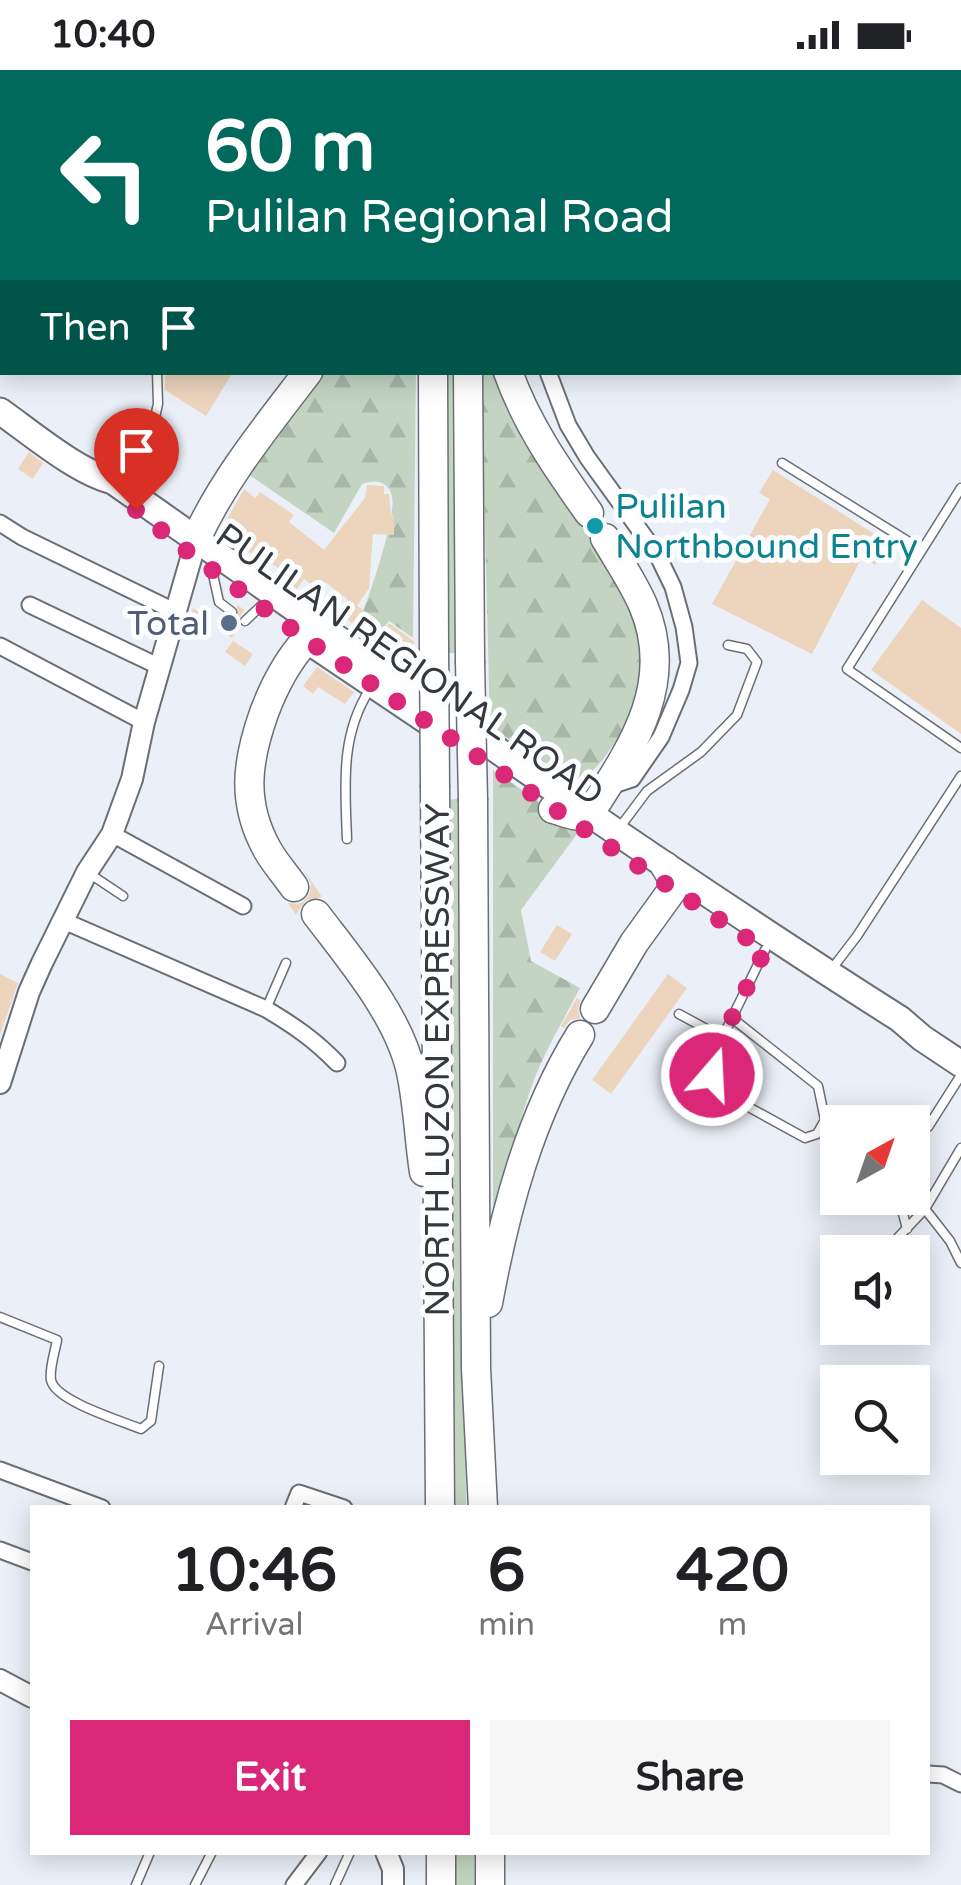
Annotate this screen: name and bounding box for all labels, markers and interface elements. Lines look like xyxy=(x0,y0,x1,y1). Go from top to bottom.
text: 10:40 xyxy=(50,12,155,58)
text: 60 m xyxy=(205,106,375,190)
icon: left xyxy=(40,110,170,240)
text: Pulilan Regional Road xyxy=(205,191,674,245)
icon: arrive xyxy=(151,300,206,355)
text: Then xyxy=(40,305,131,351)
pin xyxy=(94,408,179,511)
icon: arrive xyxy=(109,423,164,478)
place label: Pulilan Northbound Entry xyxy=(615,486,918,568)
street label: PULILAN REGIONAL ROAD xyxy=(208,515,611,815)
marker: Pulilan Northbound Entry xyxy=(584,515,606,537)
place label: Total xyxy=(127,603,209,645)
marker: Total xyxy=(218,612,240,634)
street label: NORTH LUZON EXPRESSWAY xyxy=(417,803,459,1317)
position arrow xyxy=(660,1023,764,1127)
north arrow xyxy=(820,1105,930,1215)
map controls xyxy=(820,1105,930,1475)
button: sound xyxy=(820,1235,930,1345)
button: search xyxy=(820,1365,930,1475)
text: 10:46 xyxy=(171,1535,337,1607)
text: 6 xyxy=(488,1535,525,1607)
text: 420 xyxy=(676,1535,789,1607)
text: Arrival xyxy=(205,1606,304,1644)
text: min xyxy=(478,1606,535,1644)
text: m xyxy=(718,1606,747,1644)
button: Exit xyxy=(70,1720,470,1835)
button: Share xyxy=(490,1720,890,1835)

